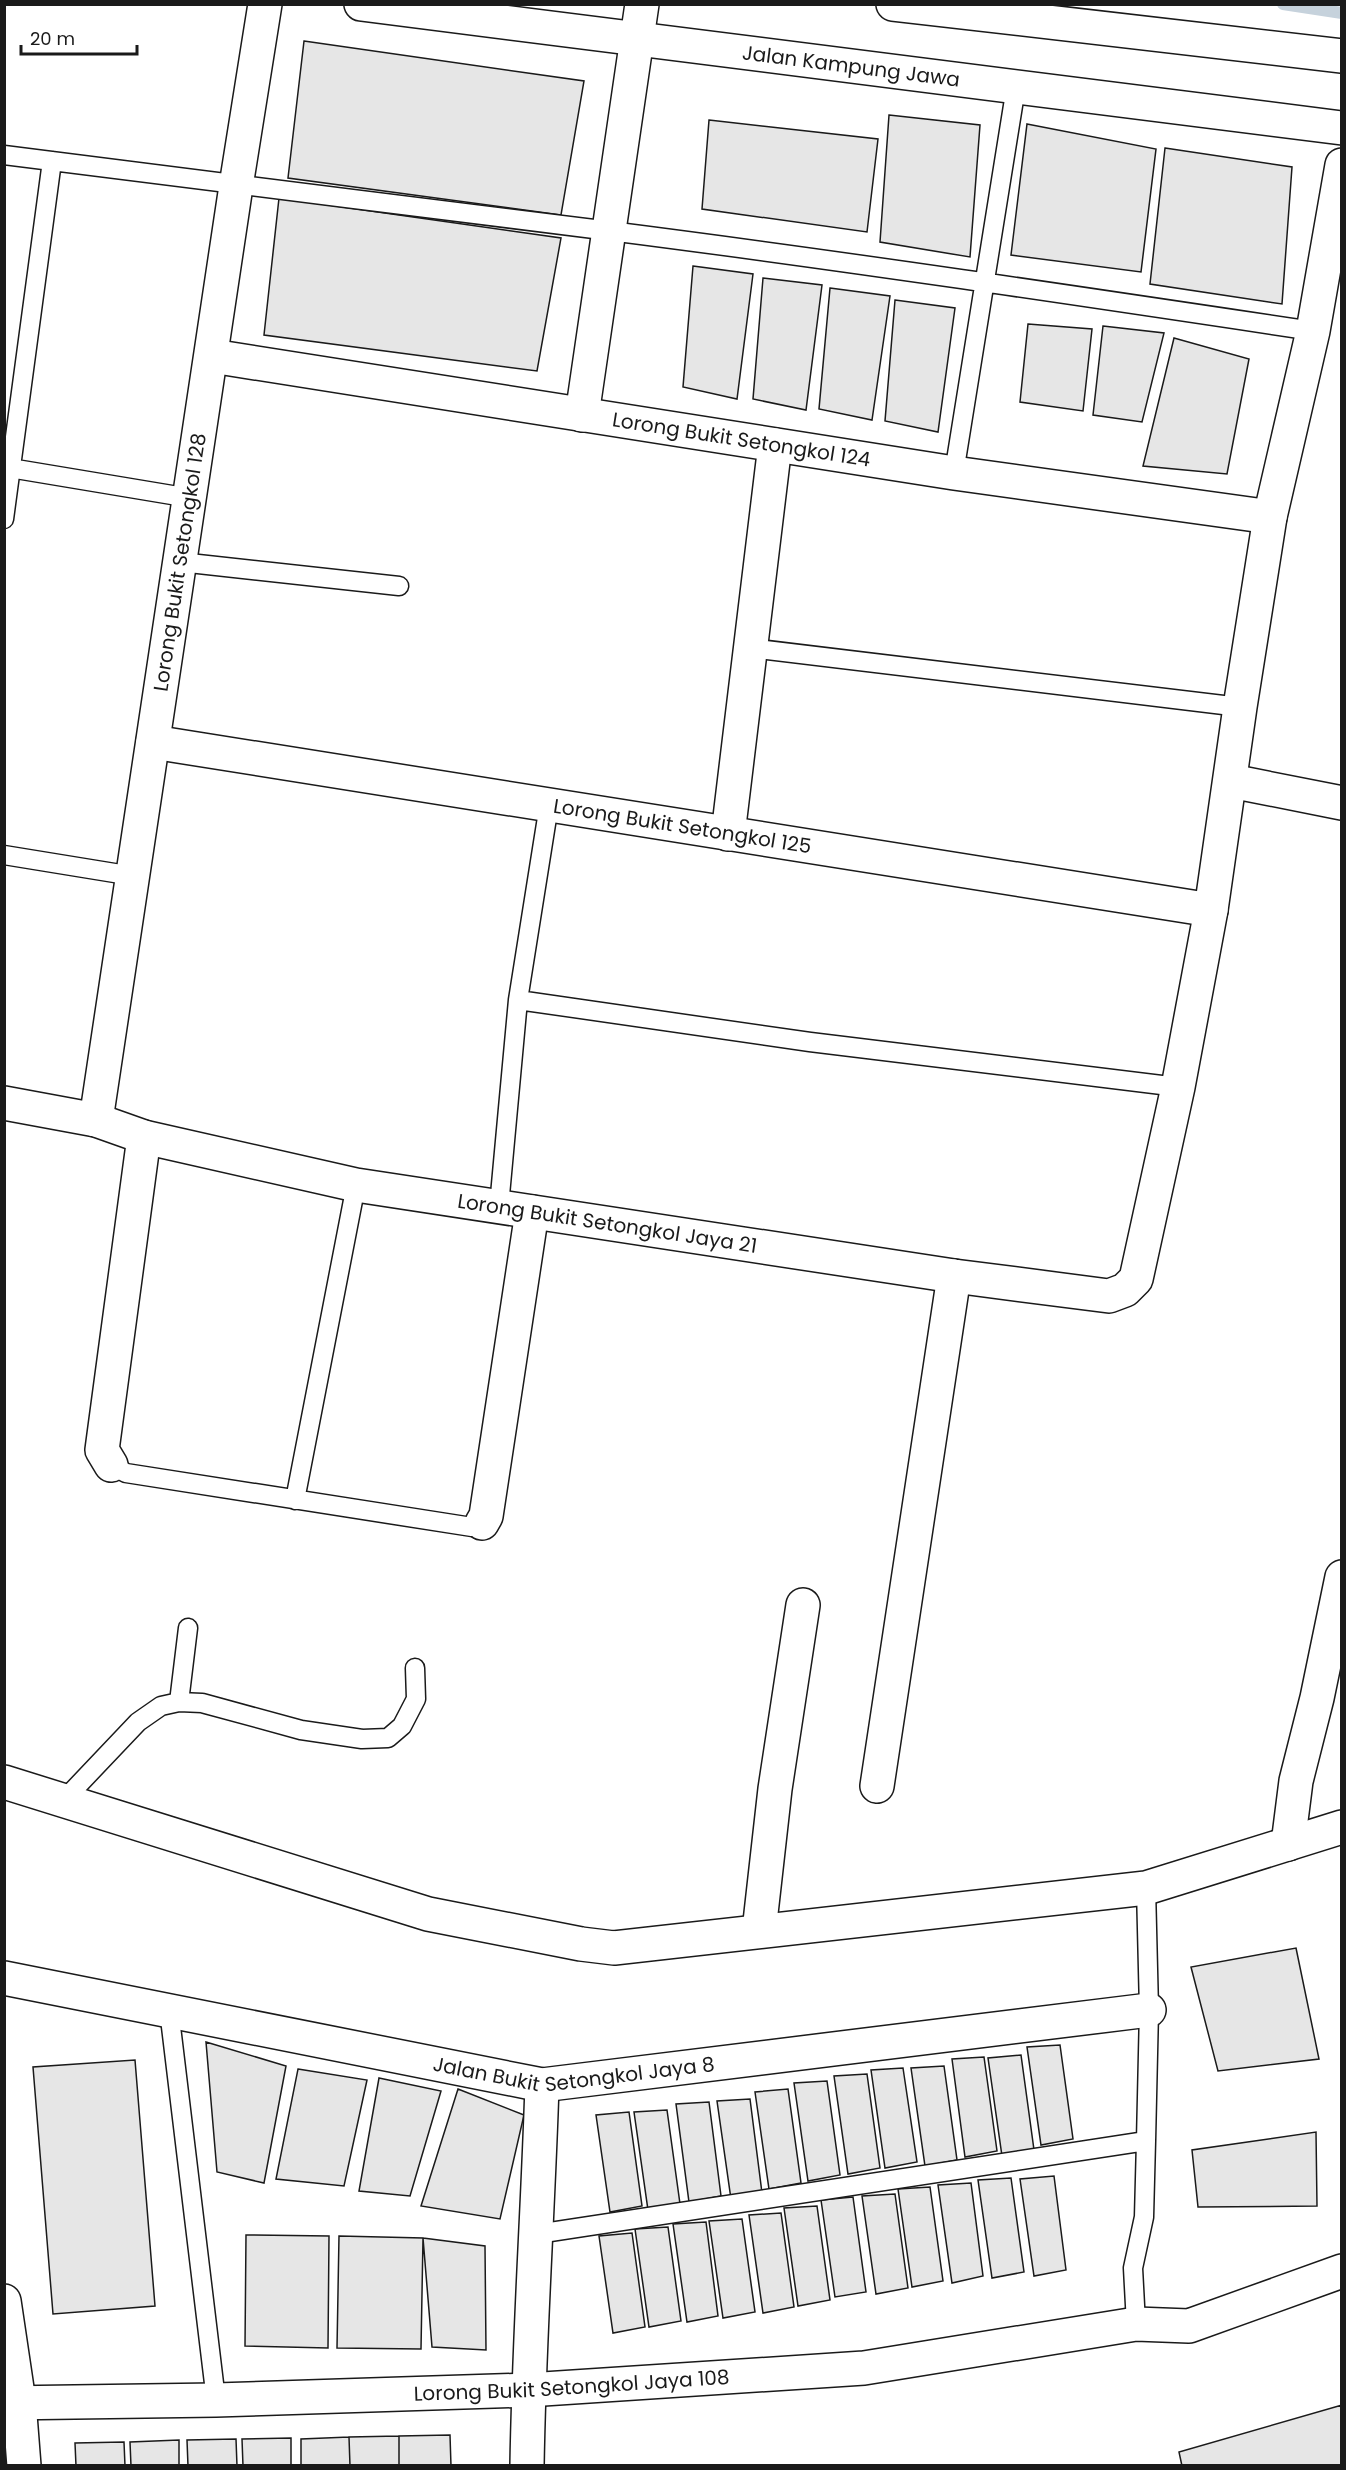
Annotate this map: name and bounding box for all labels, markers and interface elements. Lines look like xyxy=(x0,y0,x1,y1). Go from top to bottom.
scale bar xyxy=(21,18,136,56)
text: 20 m xyxy=(30,26,75,51)
street label: Jalan Kampung Jawa xyxy=(741,38,961,94)
street label: Lorong Bukit Setongkol 124 xyxy=(610,405,872,474)
street label: Lorong Bukit Setongkol 128 xyxy=(146,431,213,693)
street label: Lorong Bukit Setongkol 125 xyxy=(551,792,813,860)
street label: Lorong Bukit Setongkol Jaya 21 xyxy=(456,1187,759,1260)
street label: Jalan Bukit Setongkol Jaya 8 xyxy=(431,2050,716,2099)
street label: Lorong Bukit Setongkol Jaya 108 xyxy=(413,2363,730,2408)

